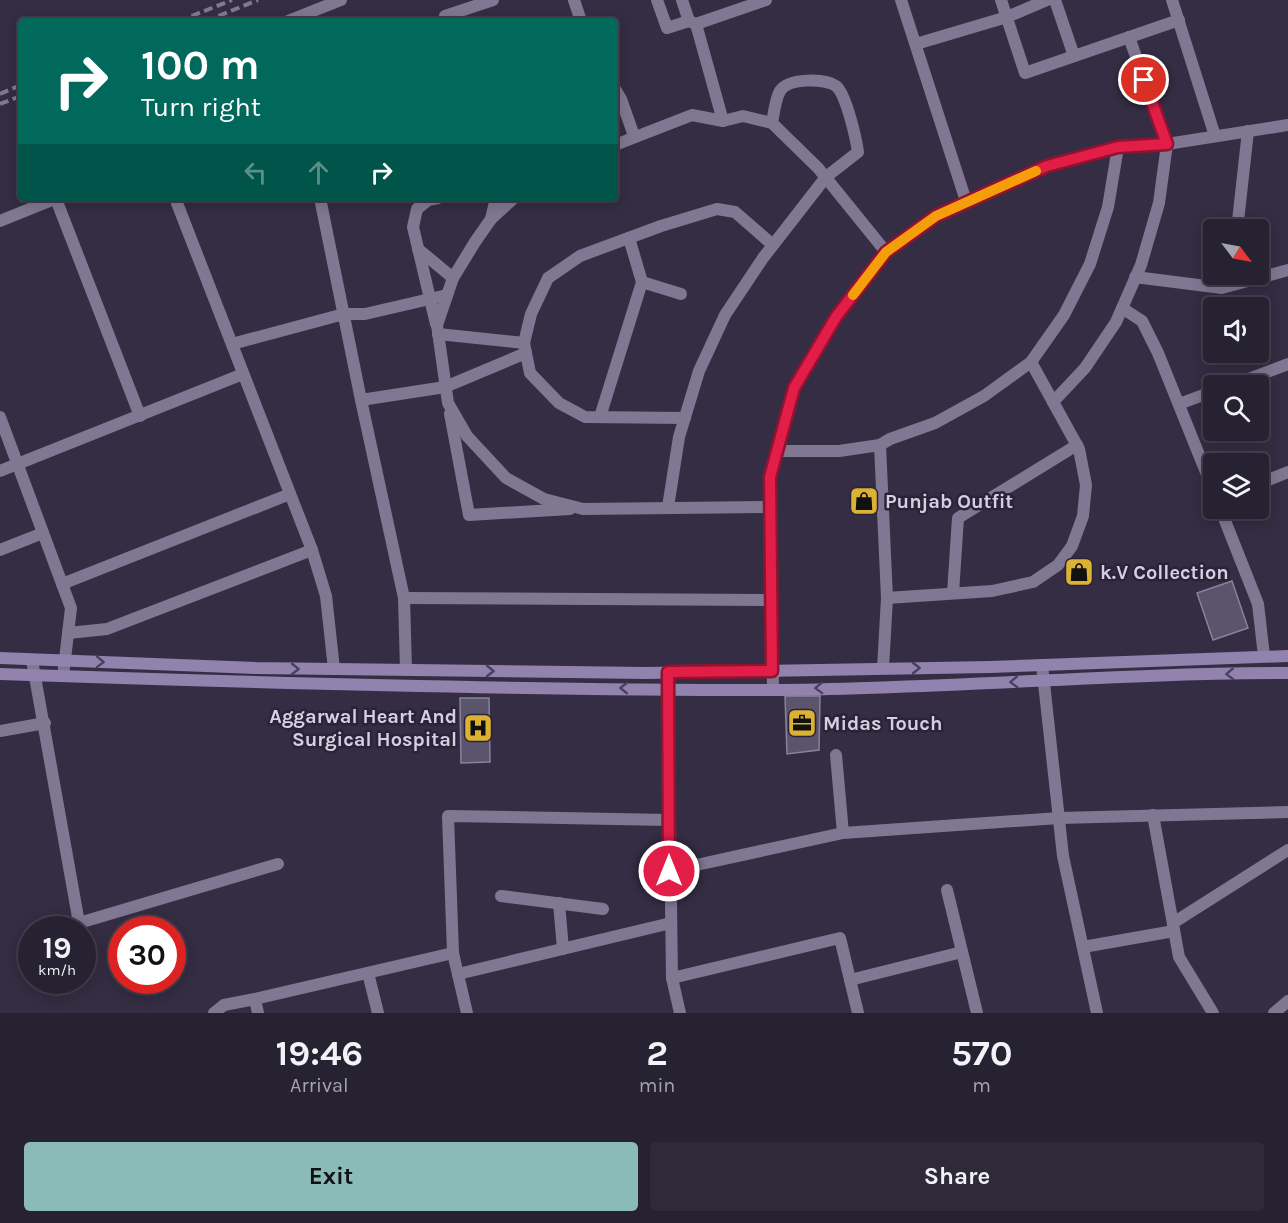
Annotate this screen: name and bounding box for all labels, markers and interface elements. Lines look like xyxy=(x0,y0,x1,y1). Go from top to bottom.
text: 100 m xyxy=(141,40,260,90)
icon: right xyxy=(42,42,120,120)
pin xyxy=(1118,54,1169,105)
icon: arrive xyxy=(1127,63,1160,96)
text: Turn right xyxy=(141,91,261,123)
icon: left xyxy=(239,156,272,189)
icon: ahead xyxy=(302,156,335,189)
icon: right xyxy=(365,156,398,189)
north arrow xyxy=(1203,219,1269,285)
map controls xyxy=(1203,219,1269,519)
button: sound xyxy=(1203,297,1269,363)
button: search xyxy=(1203,375,1269,441)
button: layers xyxy=(1203,453,1269,519)
shop icon: Punjab Outfit xyxy=(848,485,880,517)
place label: Punjab Outfit xyxy=(885,490,1013,513)
shop icon: k.V Collection xyxy=(1063,556,1095,588)
place label: k.V Collection xyxy=(1100,561,1229,584)
one-way arrow xyxy=(96,656,105,669)
one-way arrow xyxy=(291,662,300,675)
one-way arrow xyxy=(912,662,921,674)
one-way arrow xyxy=(486,665,495,677)
one-way arrow xyxy=(1225,667,1234,680)
one-way arrow xyxy=(1009,676,1018,689)
one-way arrow xyxy=(619,682,628,694)
one-way arrow xyxy=(814,682,823,695)
place label: Aggarwal Heart And Surgical Hospital xyxy=(269,705,457,751)
office icon: Midas Touch xyxy=(786,707,818,739)
hospital icon: Aggarwal Heart And Surgical Hospital xyxy=(462,712,494,744)
place label: Midas Touch xyxy=(823,712,942,735)
position arrow xyxy=(637,839,701,903)
speed limit sign: 30 xyxy=(108,916,186,994)
text: 19 xyxy=(42,930,71,966)
text: km/h xyxy=(38,961,76,979)
text: 19:46 xyxy=(275,1032,363,1074)
text: 2 xyxy=(646,1032,668,1074)
text: 570 xyxy=(951,1032,1013,1074)
text: Arrival xyxy=(290,1074,349,1097)
text: min xyxy=(639,1074,675,1097)
text: m xyxy=(972,1074,991,1097)
button: Exit xyxy=(24,1142,638,1211)
button: Share xyxy=(650,1142,1264,1211)

